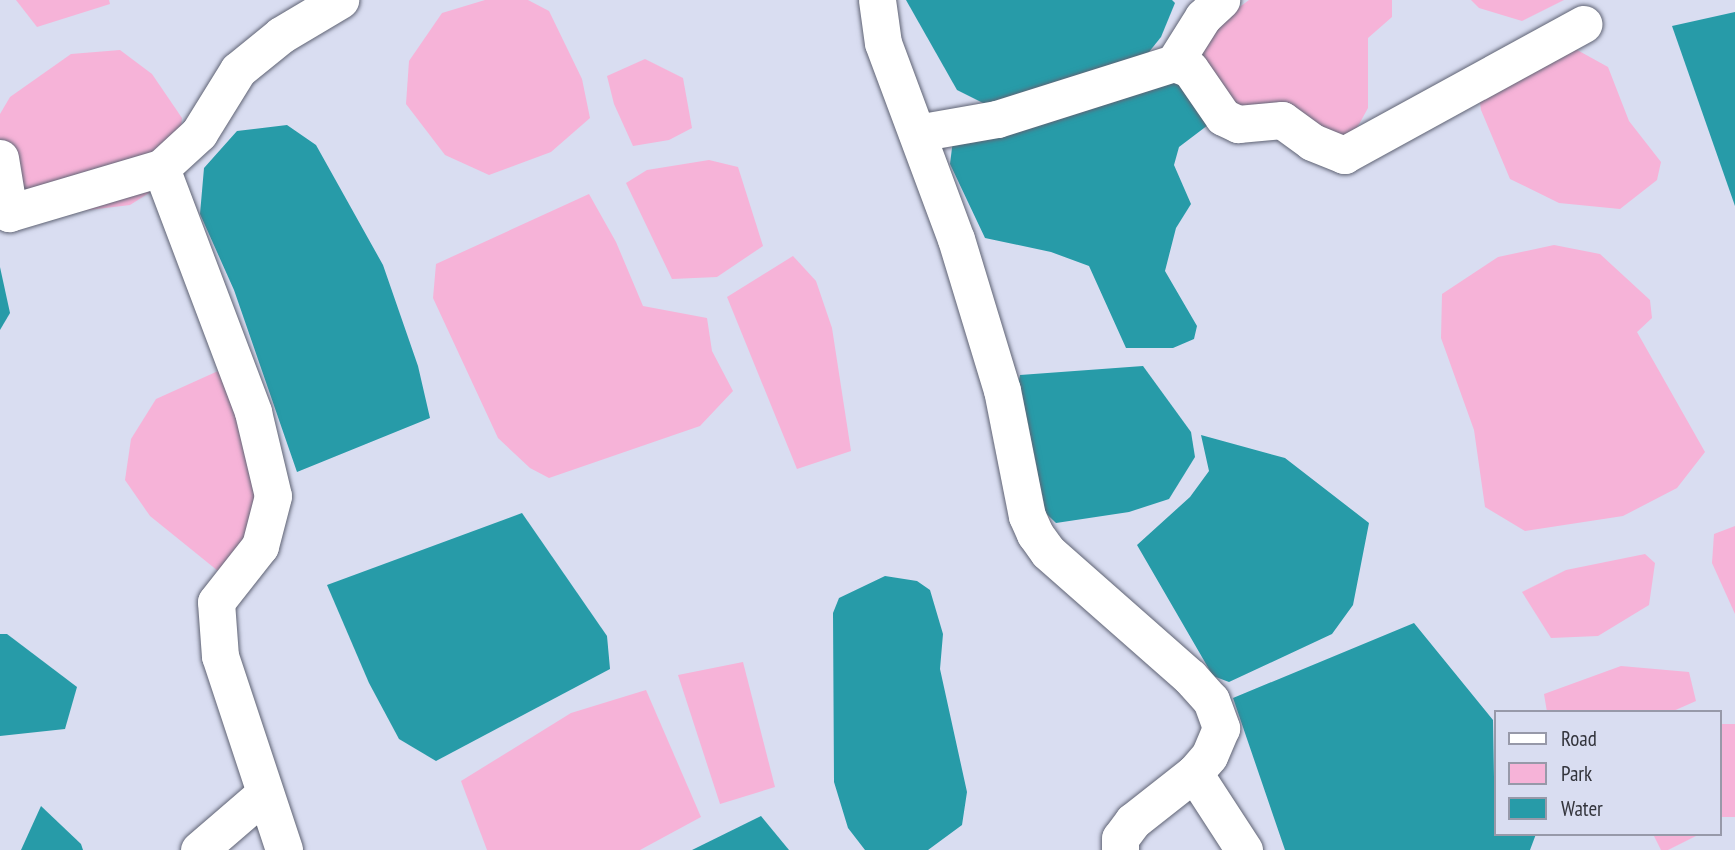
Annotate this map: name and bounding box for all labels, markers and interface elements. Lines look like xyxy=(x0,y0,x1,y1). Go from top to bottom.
legend xyxy=(1494,710,1721,836)
text: Road xyxy=(1561,725,1597,752)
text: Park xyxy=(1561,760,1592,787)
text: Water xyxy=(1561,795,1603,822)

